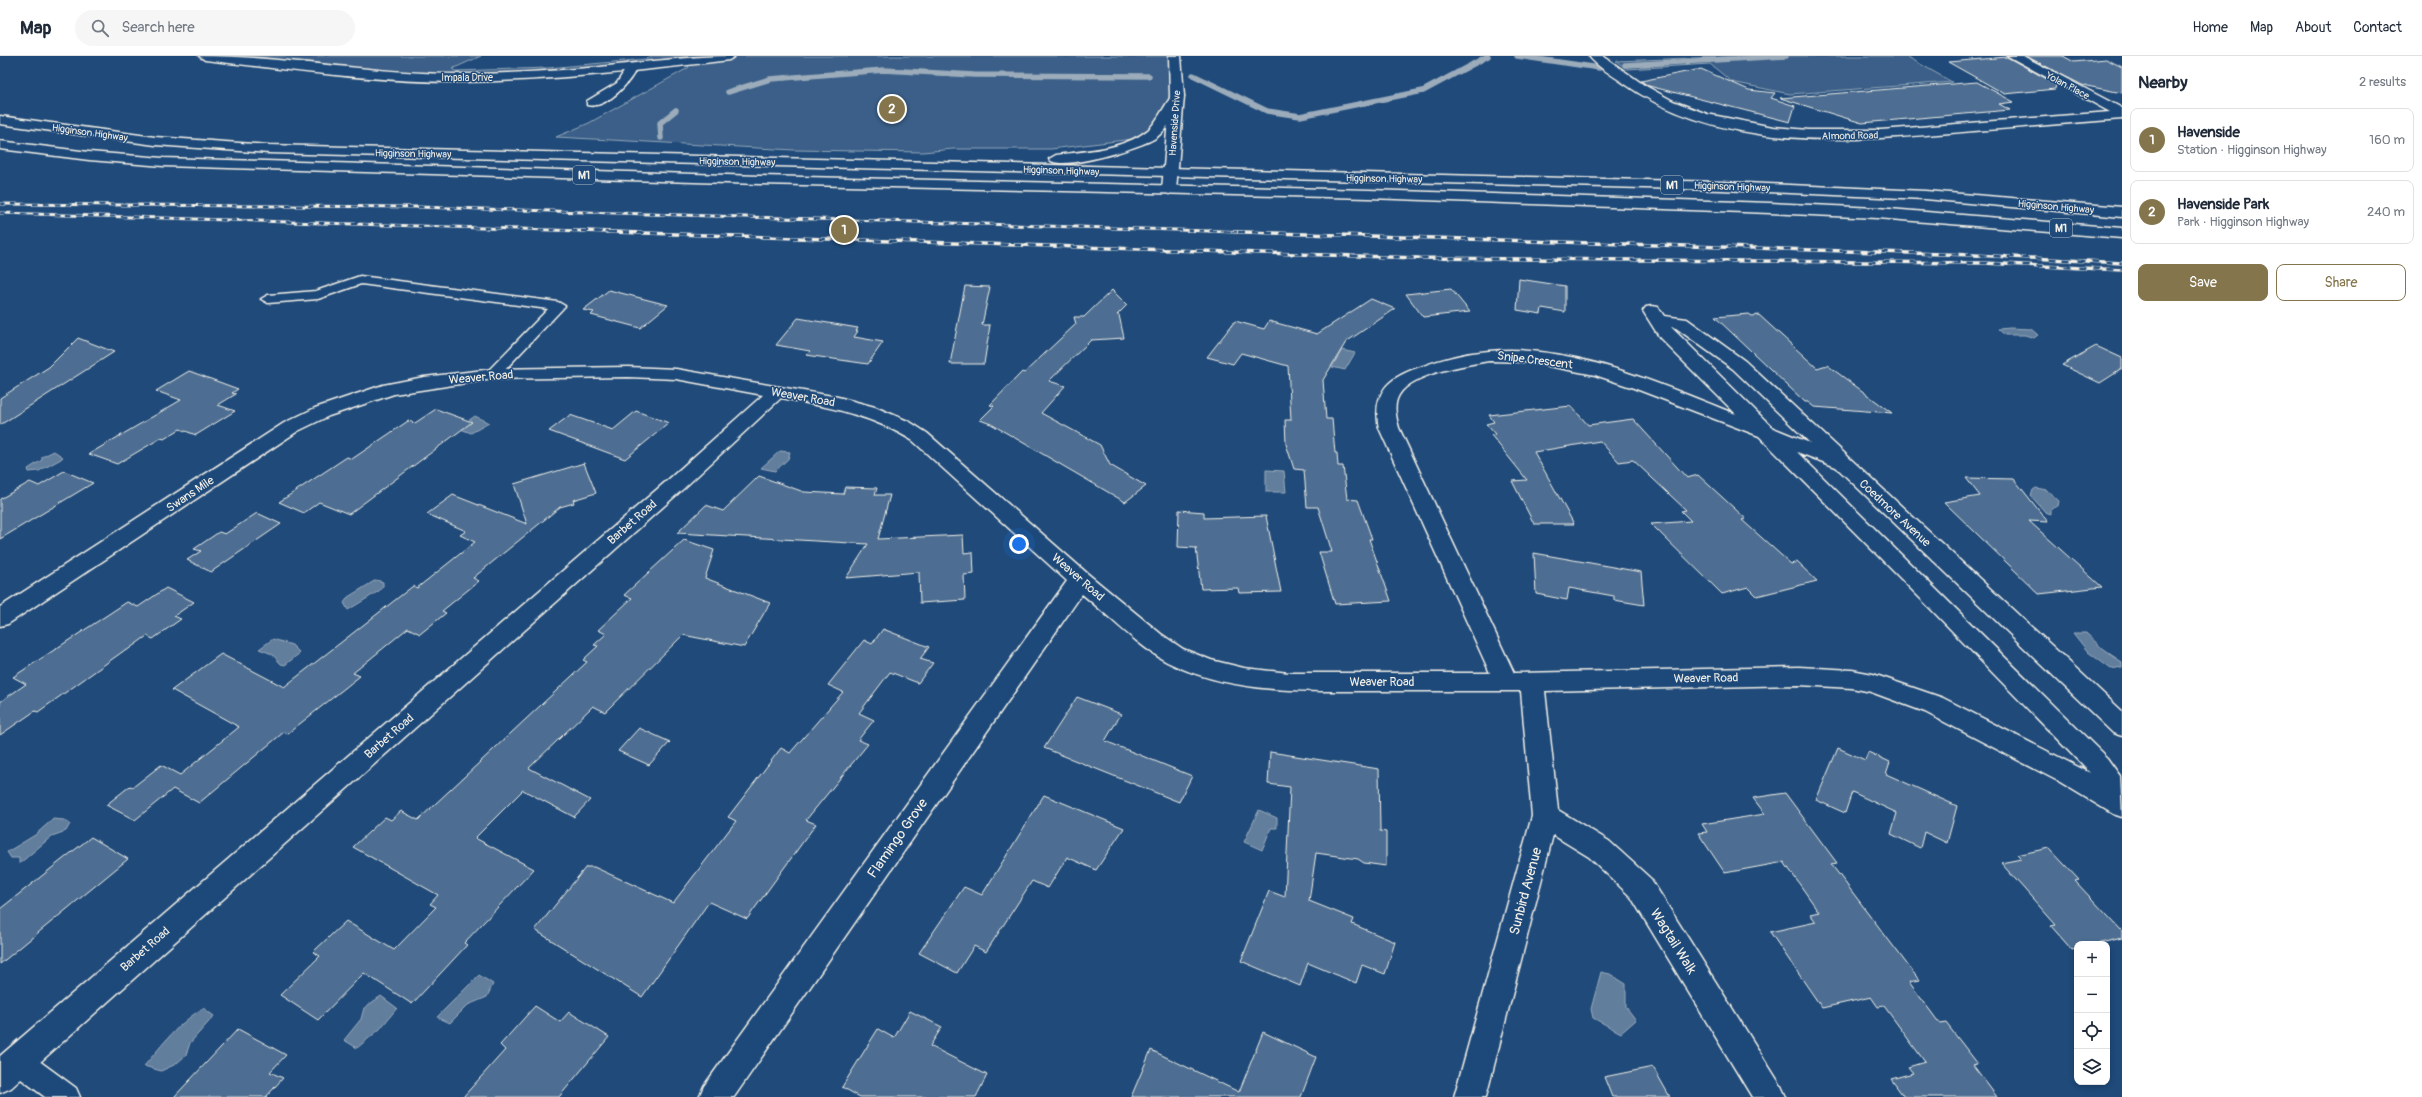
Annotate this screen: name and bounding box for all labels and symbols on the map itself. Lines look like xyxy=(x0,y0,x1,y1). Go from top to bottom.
street label: Yolan Place xyxy=(2043,69,2091,102)
street label: Impala Drive xyxy=(441,72,493,84)
street label: Havenside Drive xyxy=(1167,90,1183,156)
pin: 2 xyxy=(879,94,905,124)
street label: Higginson Highway xyxy=(51,122,129,144)
street label: Almond Road xyxy=(1822,130,1878,142)
street label: Higginson Highway xyxy=(375,147,452,161)
street label: Higginson Highway xyxy=(699,155,776,169)
street label: Higginson Highway xyxy=(1023,164,1100,178)
road number: M1 xyxy=(573,166,595,184)
street label: Higginson Highway xyxy=(1346,172,1423,186)
road number: M1 xyxy=(1661,176,1683,194)
street label: Higginson Highway xyxy=(1694,180,1771,194)
street label: Higginson Highway xyxy=(2017,198,2095,216)
pin: 1 xyxy=(831,215,857,245)
road number: M1 xyxy=(2050,219,2072,237)
street label: Snipe Crescent xyxy=(1496,348,1574,373)
street label: Weaver Road xyxy=(448,367,514,388)
street label: Weaver Road xyxy=(770,384,836,411)
street label: Swans Mile xyxy=(164,473,217,516)
street label: Coedmore Avenue xyxy=(1856,476,1934,550)
street label: Barbet Road xyxy=(604,497,660,548)
your location xyxy=(1009,534,1029,554)
street label: Weaver Road xyxy=(1048,550,1107,604)
street label: Weaver Road xyxy=(1673,670,1739,687)
street label: Weaver Road xyxy=(1350,675,1415,690)
street label: Barbet Road xyxy=(361,711,417,762)
street label: Flamingo Grove xyxy=(864,795,931,881)
street label: Sunbird Avenue xyxy=(1506,845,1545,937)
street label: Wagtail Walk xyxy=(1647,905,1701,977)
street label: Barbet Road xyxy=(117,924,173,975)

